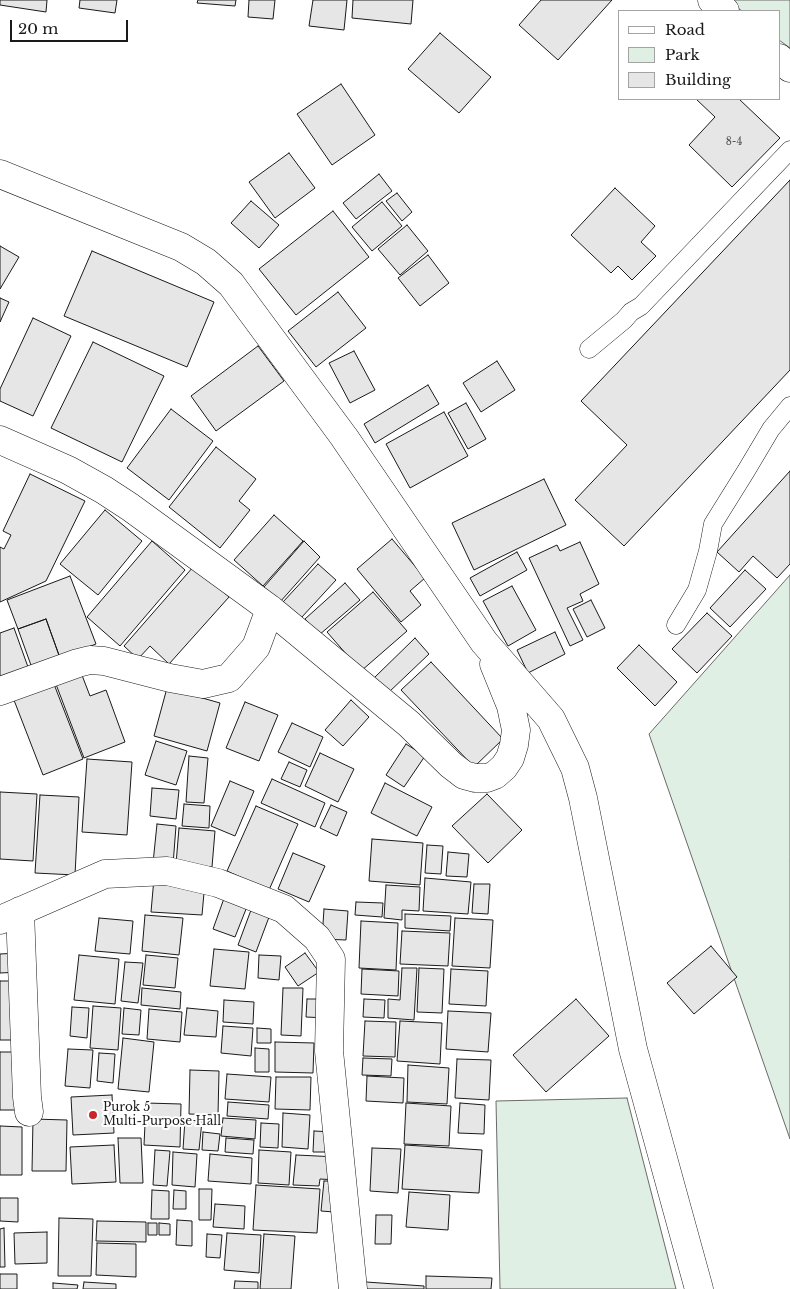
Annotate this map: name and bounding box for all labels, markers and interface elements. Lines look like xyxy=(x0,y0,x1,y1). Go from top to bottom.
scale bar xyxy=(12,10,130,42)
legend xyxy=(618,10,780,100)
text: 20 m xyxy=(18,19,58,38)
text: Road xyxy=(665,20,705,39)
text: Park xyxy=(665,45,700,64)
text: Building xyxy=(665,70,731,89)
house number: 8-4 xyxy=(726,136,742,148)
place label: Purok 5 Multi-Purpose Hall xyxy=(103,1101,221,1129)
marker: Purok 5 Multi-Purpose Hall xyxy=(87,1109,99,1121)

